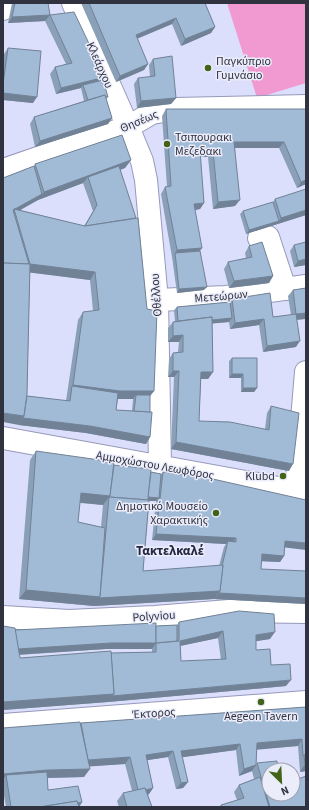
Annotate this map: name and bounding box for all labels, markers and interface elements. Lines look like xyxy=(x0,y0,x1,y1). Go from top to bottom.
street label: Κλεάρχου xyxy=(82,39,117,91)
place label: Παγκύπριο Γυμνάσιο xyxy=(216,53,271,84)
marker: Παγκύπριο Γυμνάσιο xyxy=(203,63,213,73)
street label: Θησέως xyxy=(118,106,161,137)
place label: Τσιπουρακι Μεζεδακι xyxy=(175,129,232,160)
marker: Τσιπουρακι Μεζεδακι xyxy=(162,139,172,149)
street label: Οθέλλου xyxy=(147,273,166,317)
street label: Μετεώρων xyxy=(194,286,249,307)
street label: Αμμοχώστου Λεωφόρος xyxy=(95,447,215,484)
place label: Klubd xyxy=(245,468,275,485)
marker: Klubd xyxy=(278,471,288,481)
place label: Δημοτικό Μουσείο Χαρακτικής xyxy=(116,498,208,529)
marker: Δημοτικό Μουσείο Χαρακτικής xyxy=(211,508,221,518)
district label: Τακτελκαλέ xyxy=(136,542,204,560)
street label: Polyviou xyxy=(132,607,176,626)
marker: Aegeon Tavern xyxy=(256,697,266,707)
street label: Έκτορος xyxy=(131,704,176,724)
place label: Aegeon Tavern xyxy=(224,708,298,725)
north arrow xyxy=(261,762,301,802)
text: N xyxy=(278,782,291,799)

